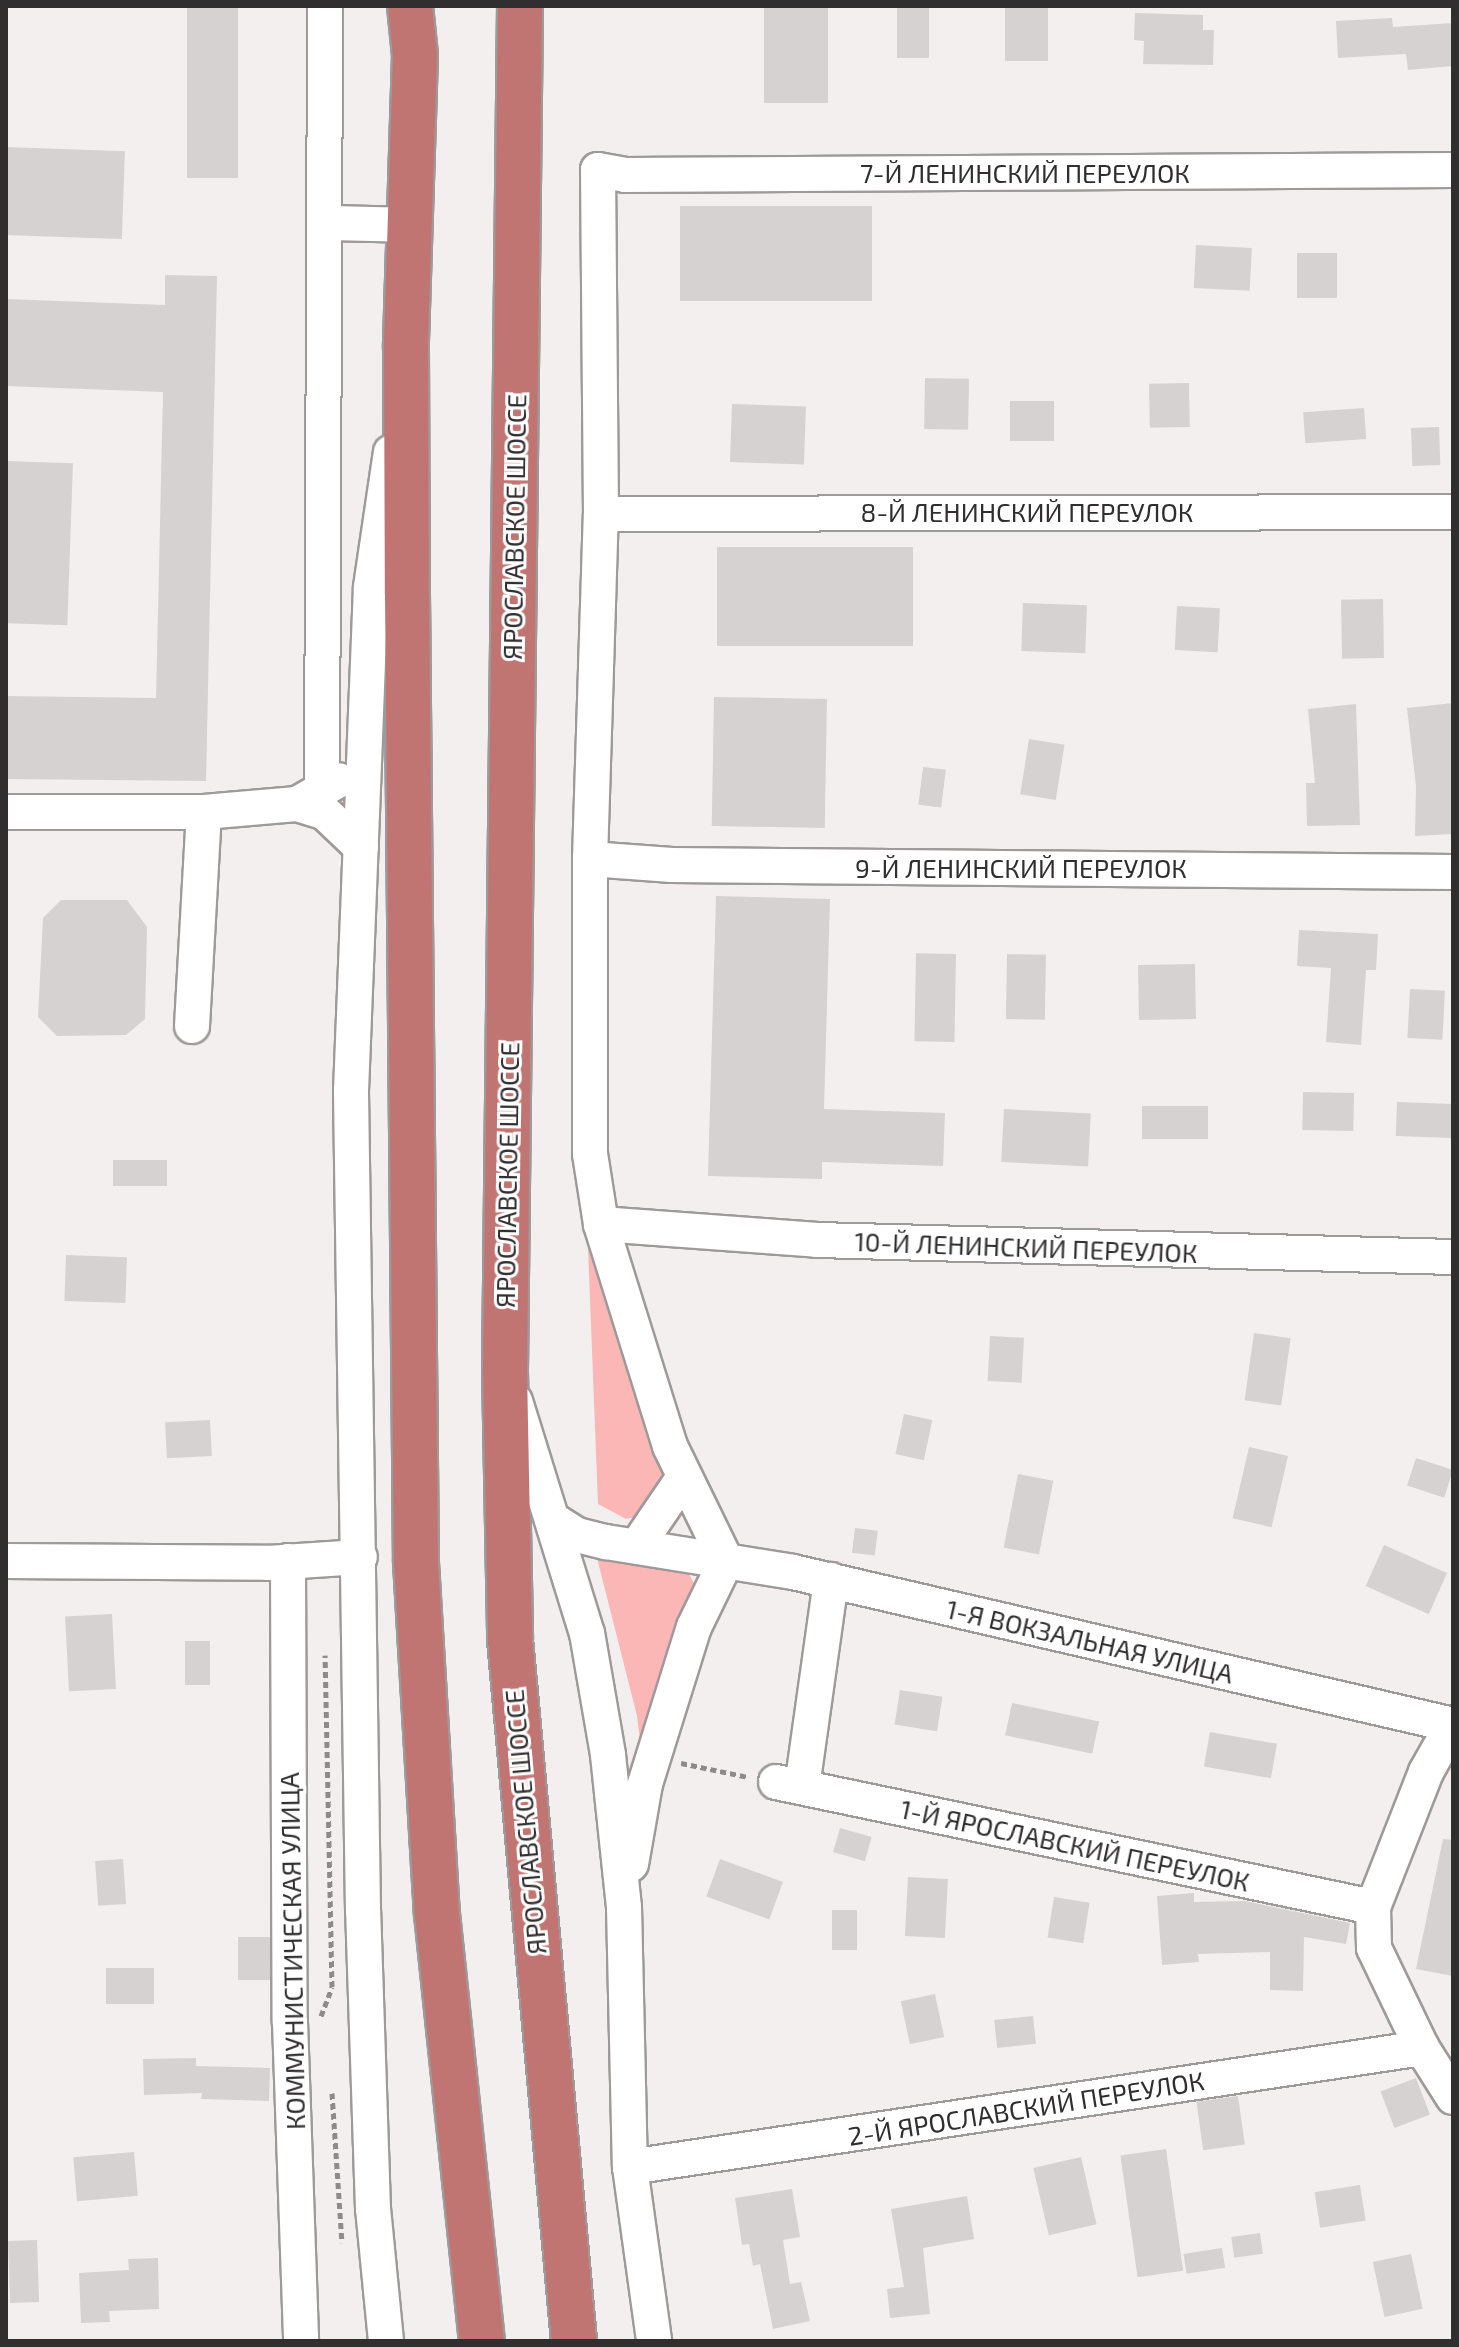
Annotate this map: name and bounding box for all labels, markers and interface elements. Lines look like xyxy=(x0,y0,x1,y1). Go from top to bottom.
street label: 7-Й ЛЕНИНСКИЙ ПЕРЕУЛОК xyxy=(860,157,1190,189)
street label: ЯРОСЛАВСКОЕ ШОССЕ xyxy=(496,394,532,660)
street label: 8-Й ЛЕНИНСКИЙ ПЕРЕУЛОК xyxy=(861,496,1193,528)
street label: 9-Й ЛЕНИНСКИЙ ПЕРЕУЛОК xyxy=(855,852,1187,884)
street label: ЯРОСЛАВСКОЕ ШОССЕ xyxy=(489,1042,525,1308)
street label: 10-Й ЛЕНИНСКИЙ ПЕРЕУЛОК xyxy=(854,1225,1198,1269)
street label: 1-Я ВОКЗАЛЬНАЯ УЛИЦА xyxy=(944,1593,1236,1689)
street label: ЯРОСЛАВСКОЕ ШОССЕ xyxy=(498,1688,552,1956)
street label: КОММУНИСТИЧЕСКАЯ УЛИЦА xyxy=(273,1772,311,2130)
street label: 1-Й ЯРОСЛАВСКИЙ ПЕРЕУЛОК xyxy=(898,1793,1252,1897)
street label: 2-Й ЯРОСЛАВСКИЙ ПЕРЕУЛОК xyxy=(846,2064,1206,2152)

